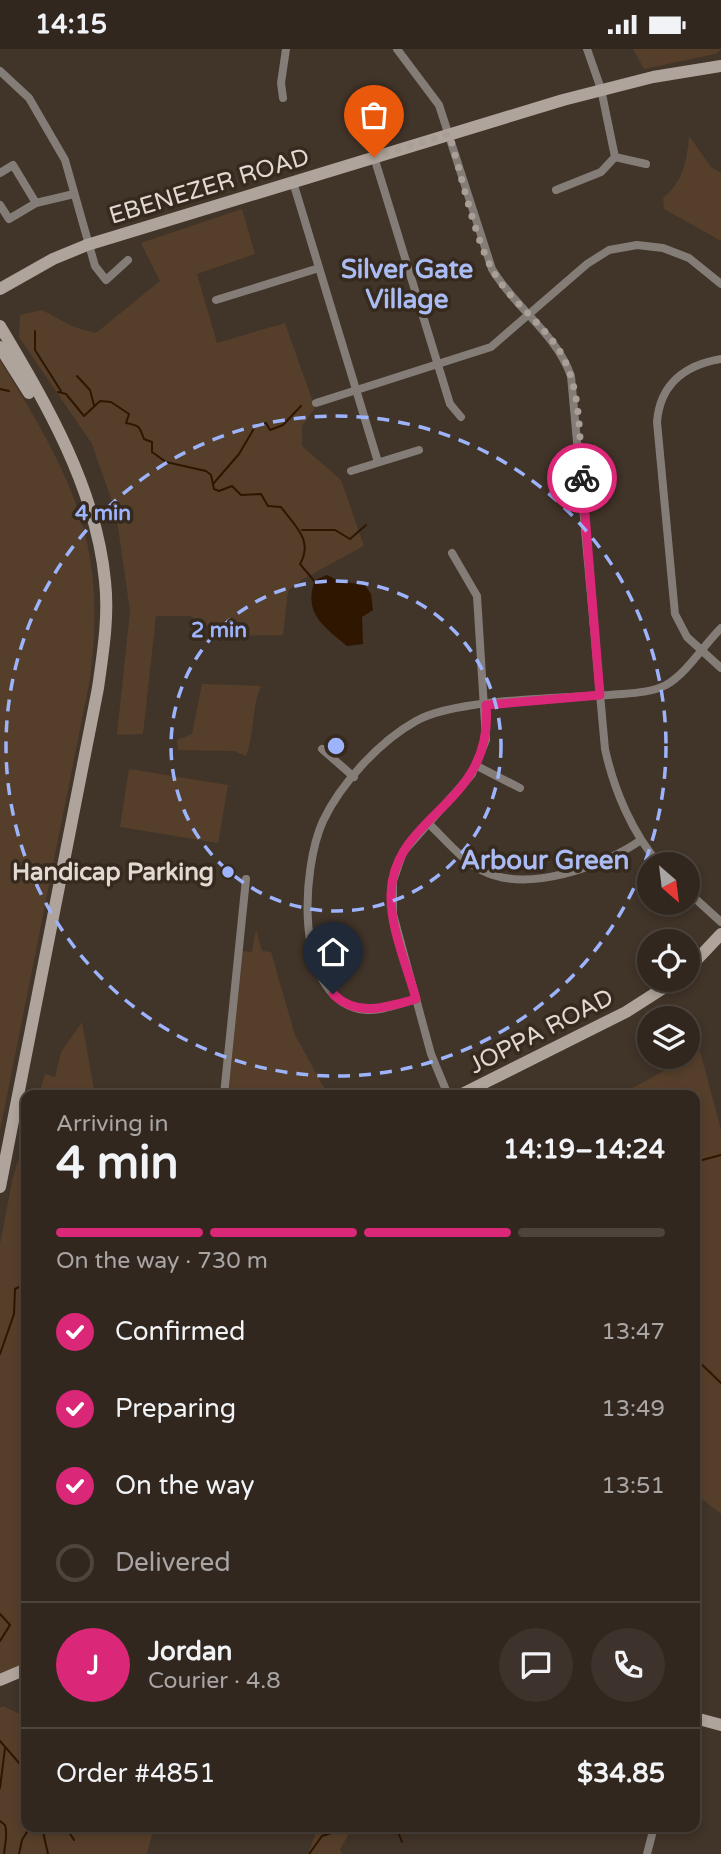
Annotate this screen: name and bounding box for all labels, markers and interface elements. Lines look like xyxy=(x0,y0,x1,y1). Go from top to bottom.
text: 14:15 xyxy=(35,9,107,40)
pin xyxy=(344,85,404,157)
icon: bag xyxy=(355,96,393,134)
street label: EBENEZER ROAD xyxy=(105,142,313,231)
district label: Silver Gate Village xyxy=(341,254,473,315)
courier xyxy=(547,443,617,513)
icon: bike xyxy=(563,459,601,497)
text: 4 min xyxy=(75,501,131,526)
text: 2 min xyxy=(191,618,247,643)
centre of rings xyxy=(324,734,348,758)
district label: Arbour Green xyxy=(461,845,629,876)
north arrow xyxy=(637,852,700,915)
map controls xyxy=(637,852,700,1069)
place label: Handicap Parking xyxy=(12,858,214,887)
marker: Handicap Parking xyxy=(220,864,236,880)
pin xyxy=(303,922,363,994)
button: locate xyxy=(637,929,700,992)
icon: home xyxy=(314,933,352,971)
street label: JOPPA ROAD xyxy=(464,983,618,1080)
button: layers xyxy=(637,1006,700,1069)
text: Arriving in xyxy=(56,1110,169,1138)
text: 14:19–14:24 xyxy=(503,1134,665,1165)
text: 4 min xyxy=(56,1136,179,1191)
text: On the way · 730 m xyxy=(56,1247,268,1275)
icon: check xyxy=(56,1313,94,1351)
text: Confirmed xyxy=(115,1316,245,1347)
text: 13:47 xyxy=(601,1318,665,1346)
icon: check xyxy=(56,1390,94,1428)
text: Preparing xyxy=(115,1393,236,1424)
text: 13:49 xyxy=(601,1395,665,1423)
icon: check xyxy=(56,1467,94,1505)
text: On the way xyxy=(115,1470,255,1501)
text: 13:51 xyxy=(601,1472,665,1500)
text: Delivered xyxy=(115,1547,231,1578)
button: chat xyxy=(499,1628,573,1702)
button: phone xyxy=(591,1628,665,1702)
text: Jordan xyxy=(148,1636,232,1667)
text: J xyxy=(87,1650,99,1681)
text: Courier · 4.8 xyxy=(148,1667,281,1695)
text: Order #4851 xyxy=(56,1758,216,1789)
text: $34.85 xyxy=(577,1758,665,1789)

